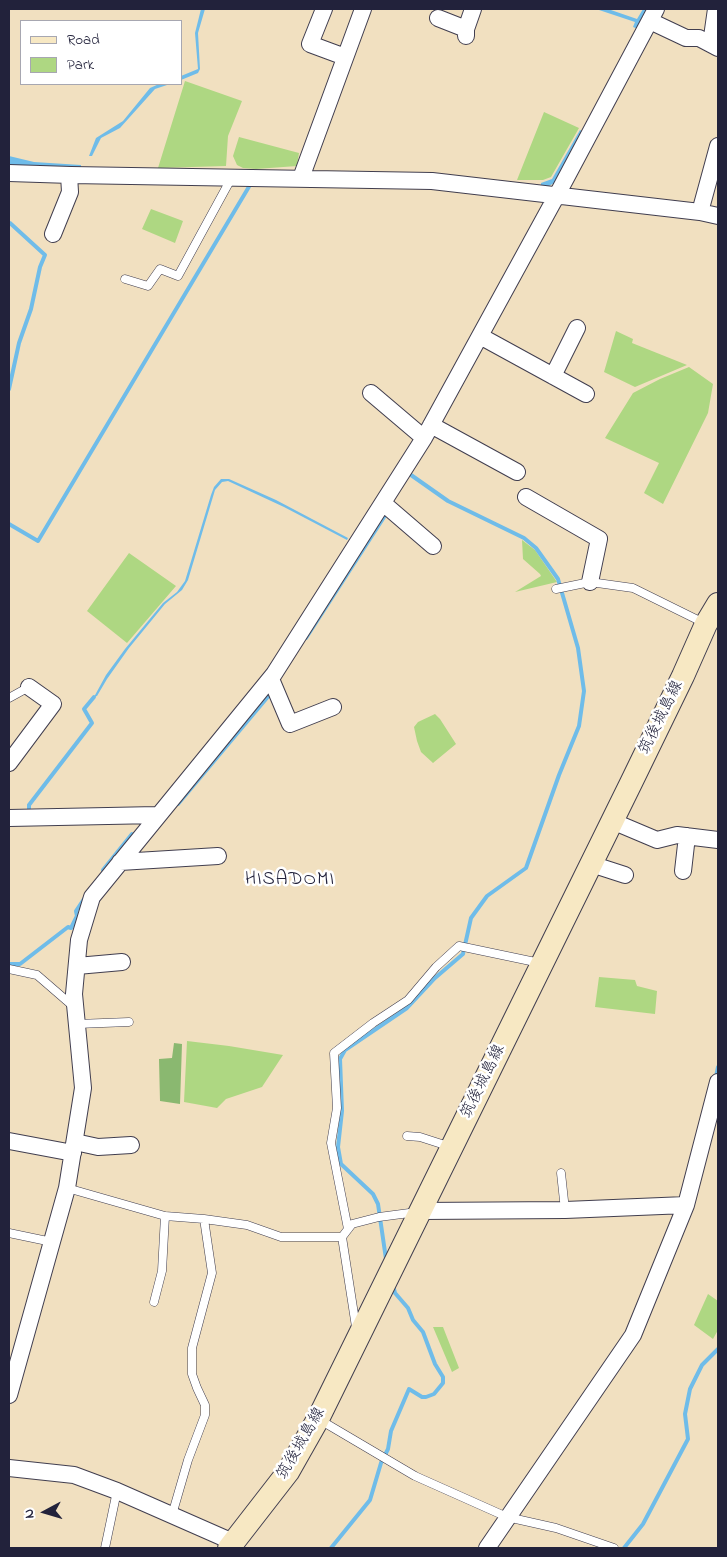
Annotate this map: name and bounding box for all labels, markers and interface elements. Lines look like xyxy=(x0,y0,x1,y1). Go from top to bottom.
legend xyxy=(20,20,182,85)
text: Road xyxy=(67,29,100,51)
text: Park xyxy=(67,54,94,76)
street label: 筑後城島線 xyxy=(636,678,688,758)
district label: HISADOMI xyxy=(244,870,336,892)
street label: 筑後城島線 xyxy=(458,1042,510,1122)
street label: 筑後城島線 xyxy=(274,1405,330,1483)
north arrow xyxy=(20,1487,70,1537)
text: N xyxy=(19,1508,41,1519)

